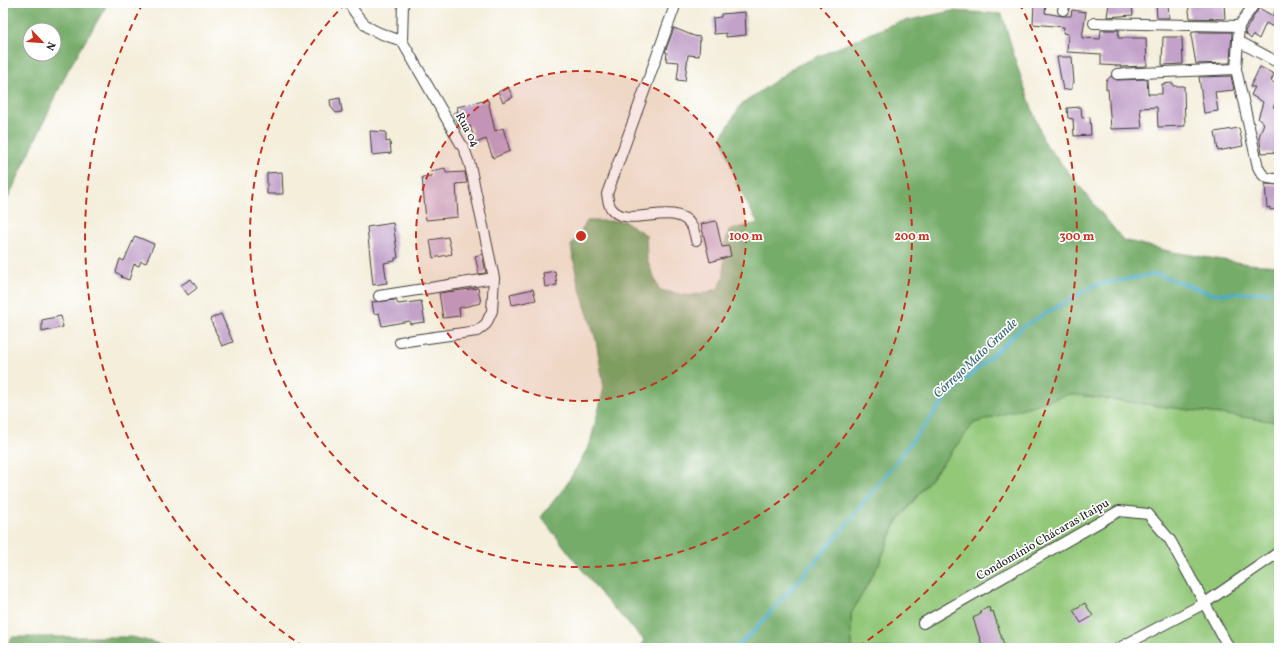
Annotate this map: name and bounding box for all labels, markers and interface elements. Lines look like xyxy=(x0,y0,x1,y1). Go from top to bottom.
north arrow xyxy=(22,22,62,62)
text: N xyxy=(41,39,58,52)
street label: Rua 04 xyxy=(451,110,483,150)
centre of rings xyxy=(574,229,588,243)
text: 100 m xyxy=(729,229,763,245)
text: 200 m xyxy=(894,229,930,245)
text: 300 m xyxy=(1060,229,1095,245)
water label: Córrego Mato Grande xyxy=(930,315,1022,403)
street label: Condomínio Chácaras Itaipu xyxy=(974,495,1113,585)

